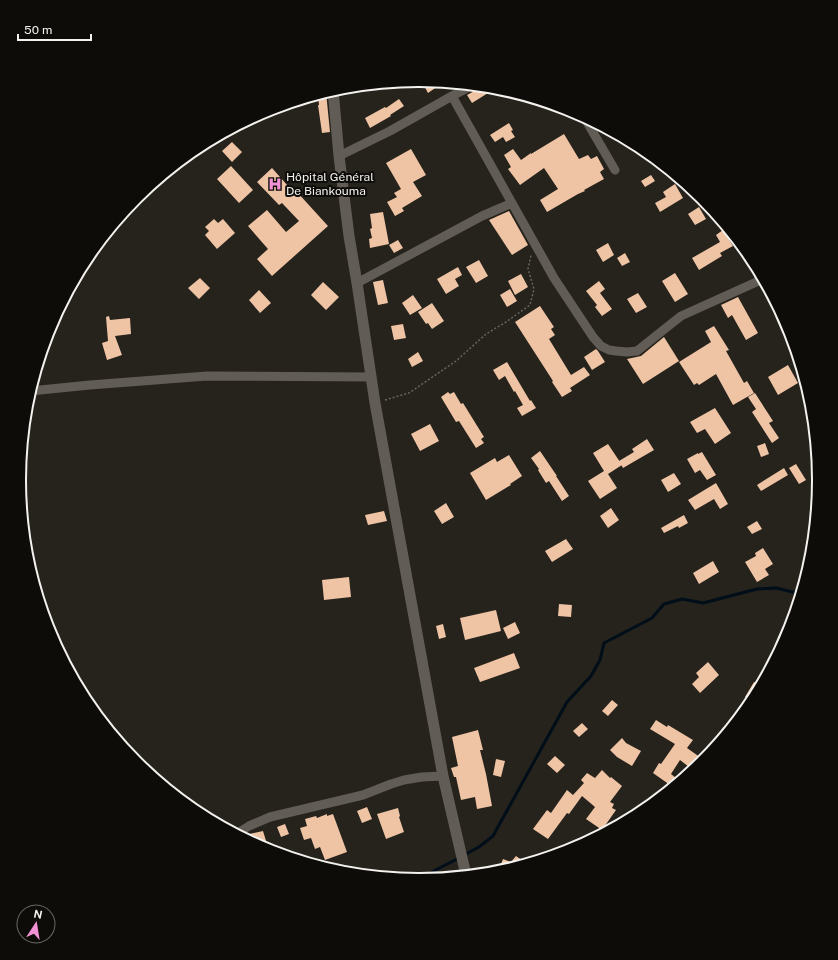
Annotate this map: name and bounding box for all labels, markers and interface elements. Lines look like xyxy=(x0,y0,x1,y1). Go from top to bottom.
scale bar xyxy=(18,16,91,42)
text: 50 m xyxy=(24,23,52,37)
place label: Hôpital Général De Biankouma xyxy=(286,170,374,198)
hospital icon: Hôpital Général De Biankouma xyxy=(267,176,283,192)
north arrow xyxy=(16,904,56,944)
text: N xyxy=(33,907,44,921)

